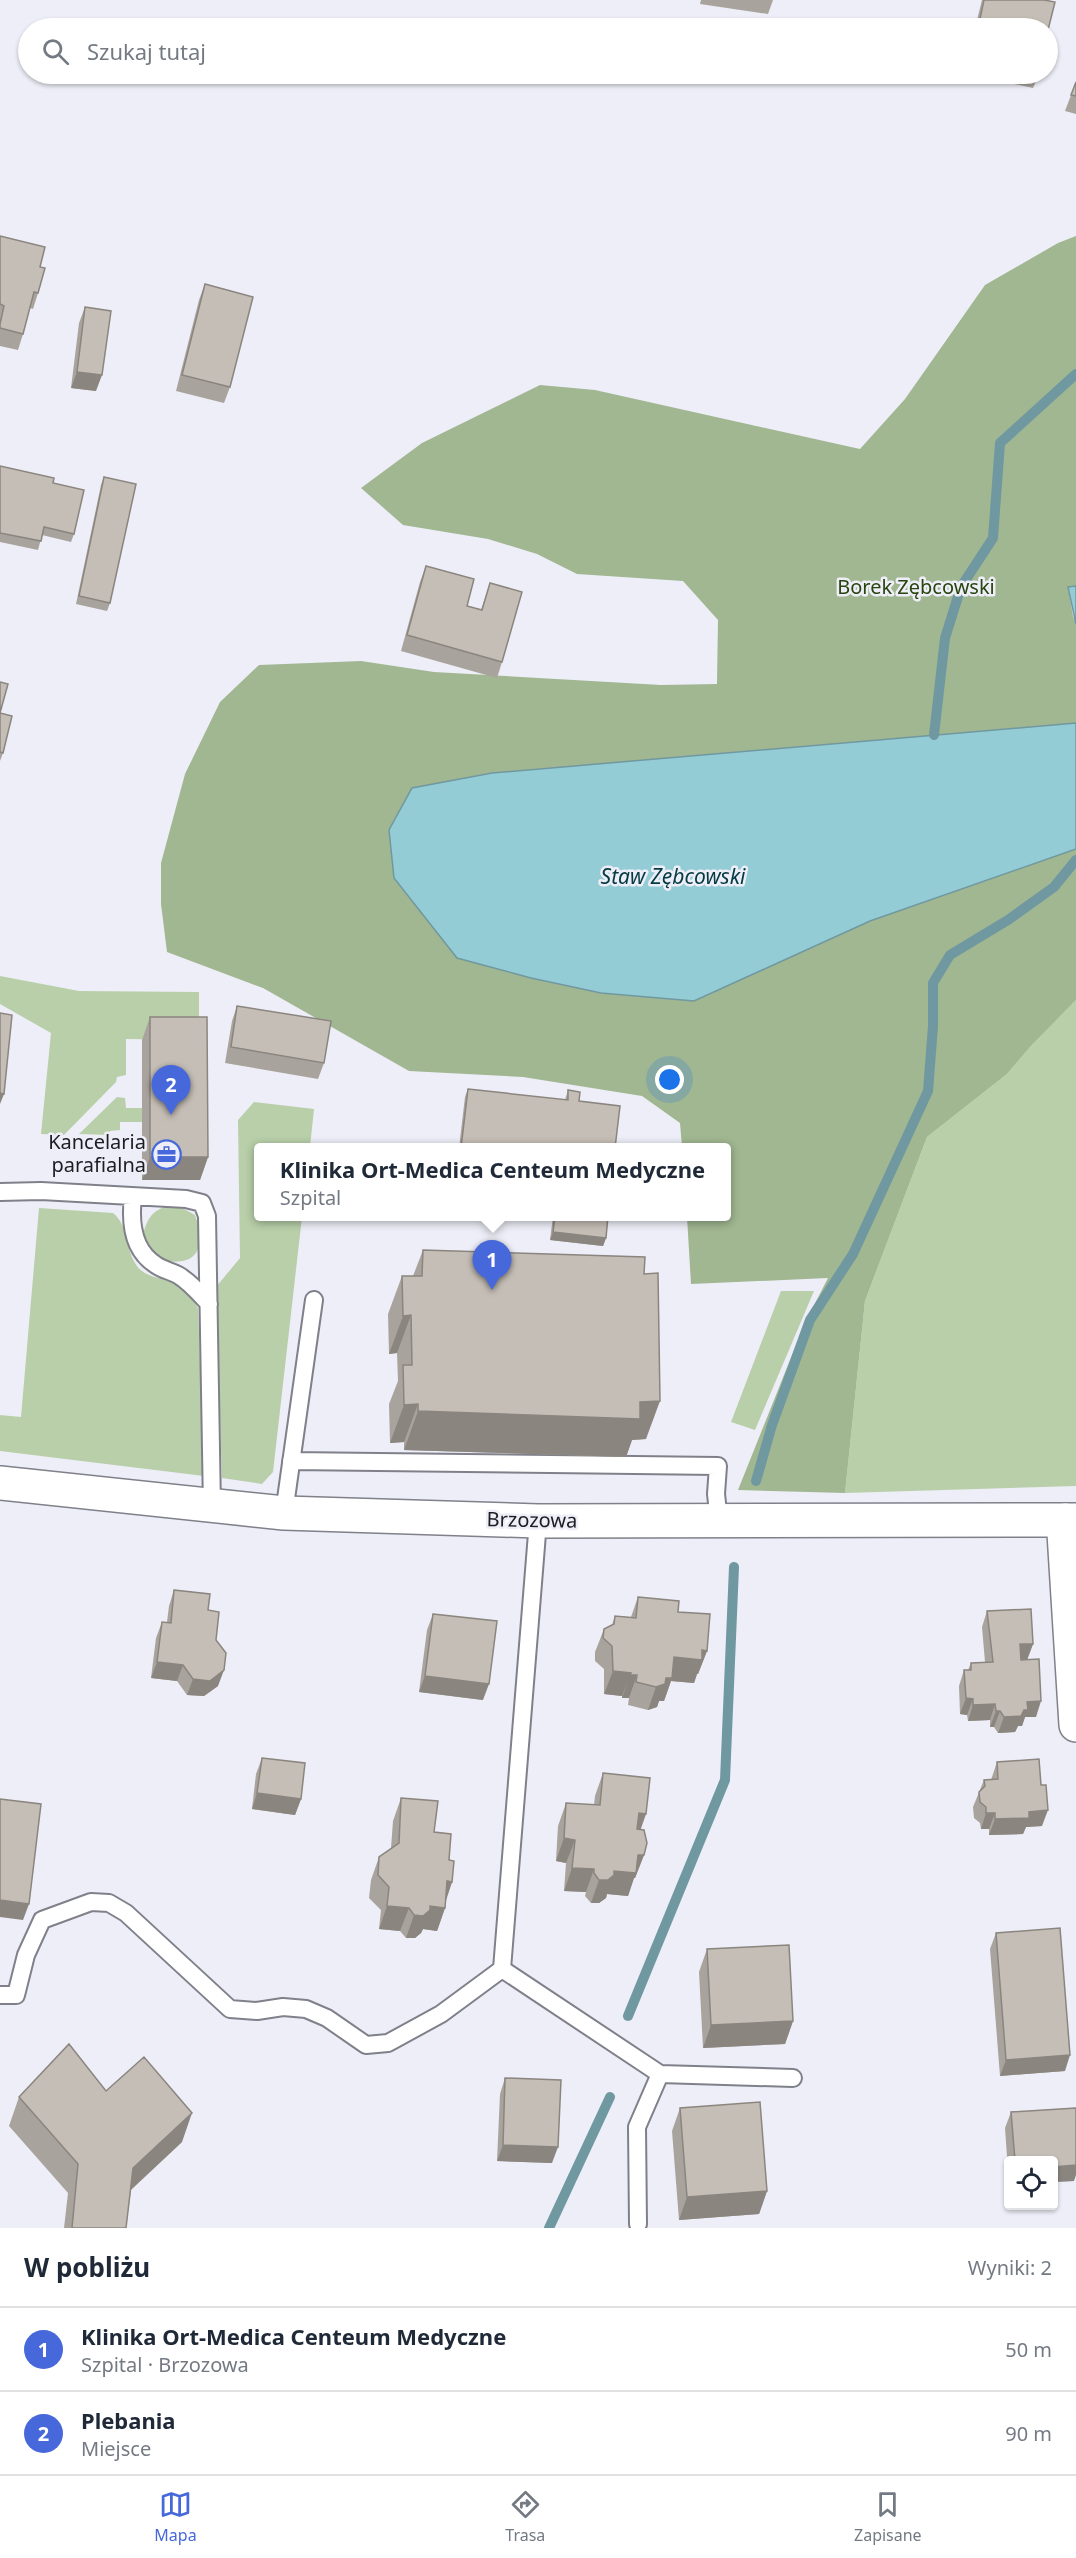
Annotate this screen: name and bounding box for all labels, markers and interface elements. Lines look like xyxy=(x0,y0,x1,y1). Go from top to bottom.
search box xyxy=(18,18,1058,84)
icon: search xyxy=(39,35,72,68)
text: Szukaj tutaj xyxy=(87,36,206,66)
park label: Borek Zębcowski xyxy=(837,573,995,600)
water label: Staw Zębcowski xyxy=(601,862,746,890)
your location xyxy=(655,1065,684,1094)
pin: 2 xyxy=(152,1066,190,1115)
place label: Kancelaria parafialna xyxy=(48,1128,146,1178)
office icon: Kancelaria parafialna xyxy=(151,1138,183,1170)
popup xyxy=(254,1143,731,1221)
text: Klinika Ort-Medica Centeum Medyczne xyxy=(280,1154,705,1184)
text: Szpital xyxy=(280,1184,341,1211)
pin: 1 xyxy=(472,1240,512,1290)
street label: Brzozowa xyxy=(486,1505,578,1534)
map controls xyxy=(1004,2156,1058,2210)
button: locate xyxy=(1004,2156,1058,2210)
text: W pobliżu xyxy=(24,2249,150,2285)
text: Wyniki: 2 xyxy=(968,2254,1052,2281)
text: Klinika Ort-Medica Centeum Medyczne xyxy=(81,2321,506,2351)
text: 1 xyxy=(38,2336,49,2363)
text: 50 m xyxy=(1005,2336,1052,2363)
text: Szpital · Brzozowa xyxy=(81,2351,249,2378)
text: Plebania xyxy=(81,2405,176,2435)
text: 2 xyxy=(38,2420,49,2447)
text: 90 m xyxy=(1005,2420,1052,2447)
text: Miejsce xyxy=(81,2435,151,2462)
tab: Mapa xyxy=(154,2488,197,2546)
tab: Trasa xyxy=(505,2488,545,2546)
tab: Zapisane xyxy=(854,2488,922,2546)

